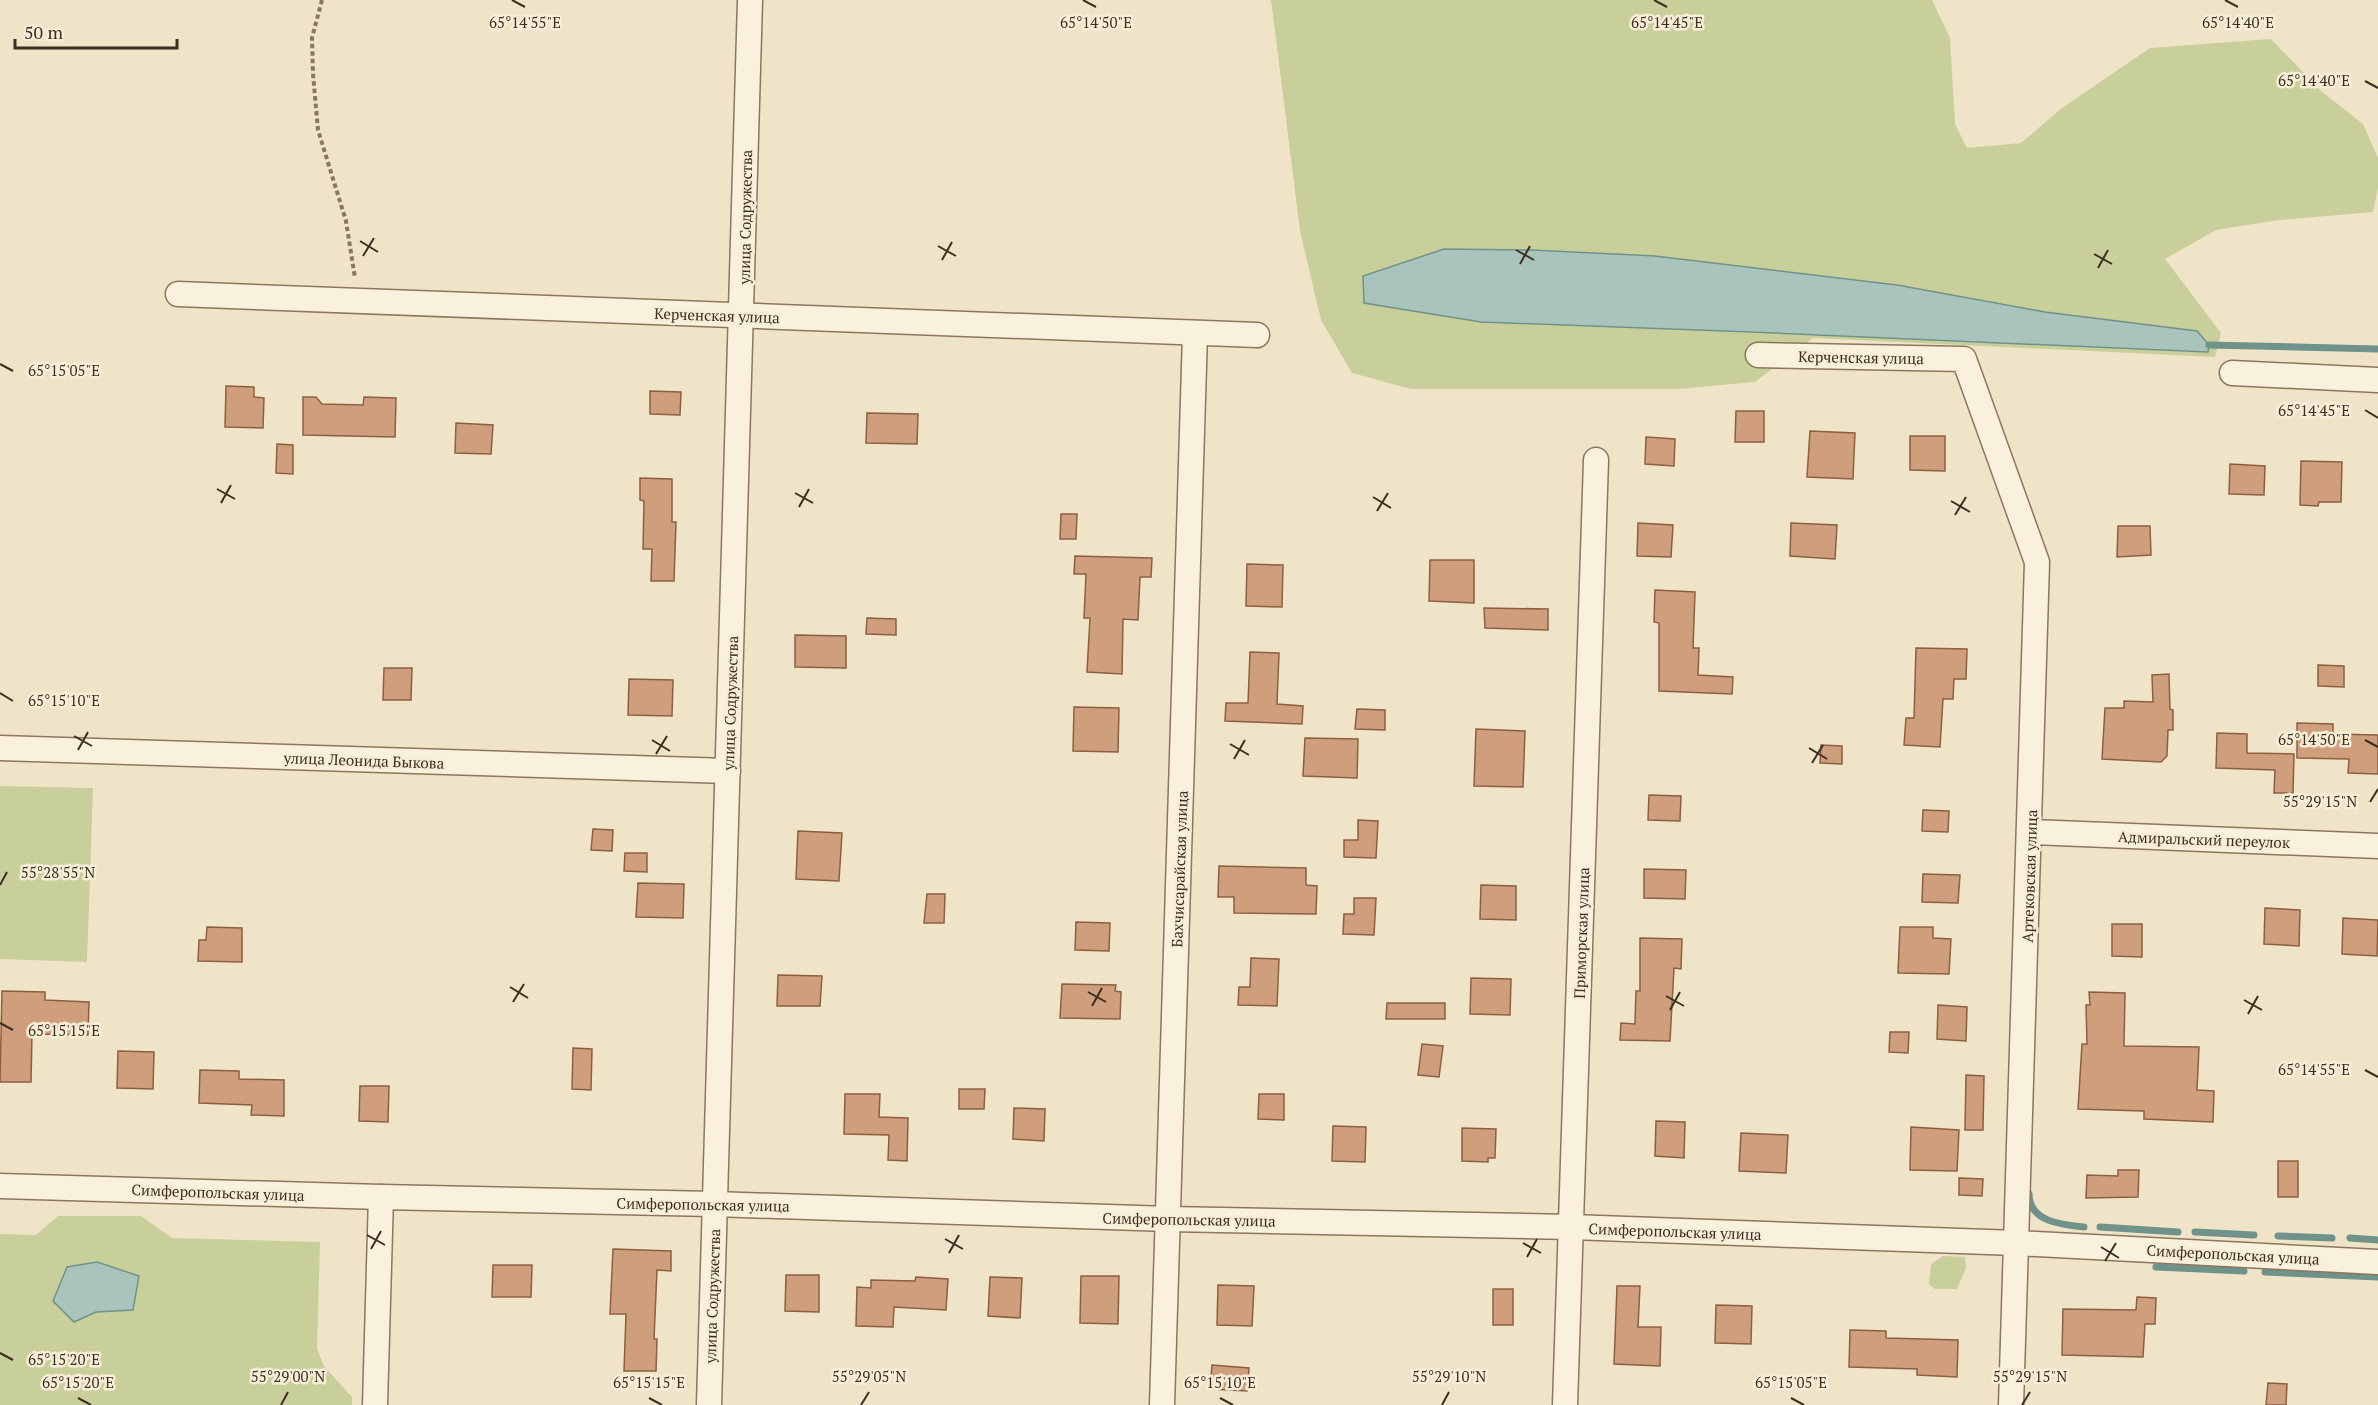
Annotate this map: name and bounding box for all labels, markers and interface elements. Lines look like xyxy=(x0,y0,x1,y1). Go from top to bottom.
scale bar xyxy=(15,12,177,50)
text: 65°14'55"E xyxy=(489,12,561,32)
text: 65°14'50"E xyxy=(1060,12,1132,32)
text: 65°14'45"E xyxy=(1631,12,1703,32)
text: 65°14'40"E xyxy=(2202,12,2274,32)
text: 50 m xyxy=(24,20,64,44)
text: 65°14'40"E xyxy=(2278,70,2350,90)
street label: улица Содружества xyxy=(734,149,756,285)
street label: Керченская улица xyxy=(654,303,781,327)
street label: Керченская улица xyxy=(1798,346,1924,368)
text: 65°15'05"E xyxy=(28,360,100,380)
text: 65°14'45"E xyxy=(2278,400,2350,420)
street label: улица Содружества xyxy=(718,635,742,772)
text: 65°15'10"E xyxy=(28,690,100,710)
text: 65°14'50"E xyxy=(2278,729,2350,749)
street label: улица Леонида Быкова xyxy=(282,747,445,773)
street label: Бахчисарайская улица xyxy=(1166,790,1192,948)
text: 55°29'15"N xyxy=(2283,791,2357,811)
street label: Артековская улица xyxy=(2017,809,2041,943)
street label: Адмиральский переулок xyxy=(2118,826,2291,852)
text: 55°28'55"N xyxy=(21,862,95,882)
street label: Приморская улица xyxy=(1569,866,1593,999)
text: 65°15'15"E xyxy=(28,1020,100,1040)
text: 65°14'55"E xyxy=(2278,1059,2350,1079)
street label: Симферопольская улица xyxy=(131,1179,305,1205)
street label: Симферопольская улица xyxy=(616,1192,790,1216)
street label: Симферопольская улица xyxy=(1102,1207,1276,1231)
street label: Симферопольская улица xyxy=(1588,1218,1762,1244)
street label: улица Содружества xyxy=(700,1228,724,1365)
street label: Симферопольская улица xyxy=(2146,1239,2320,1269)
text: 65°15'20"E xyxy=(28,1349,100,1369)
text: 55°29'00"N xyxy=(251,1366,325,1386)
text: 55°29'05"N xyxy=(832,1366,906,1386)
text: 55°29'10"N xyxy=(1412,1366,1486,1386)
text: 55°29'15"N xyxy=(1993,1366,2067,1386)
text: 65°15'20"E xyxy=(42,1372,114,1392)
text: 65°15'15"E xyxy=(613,1372,685,1392)
text: 65°15'10"E xyxy=(1184,1372,1256,1392)
text: 65°15'05"E xyxy=(1755,1372,1827,1392)

